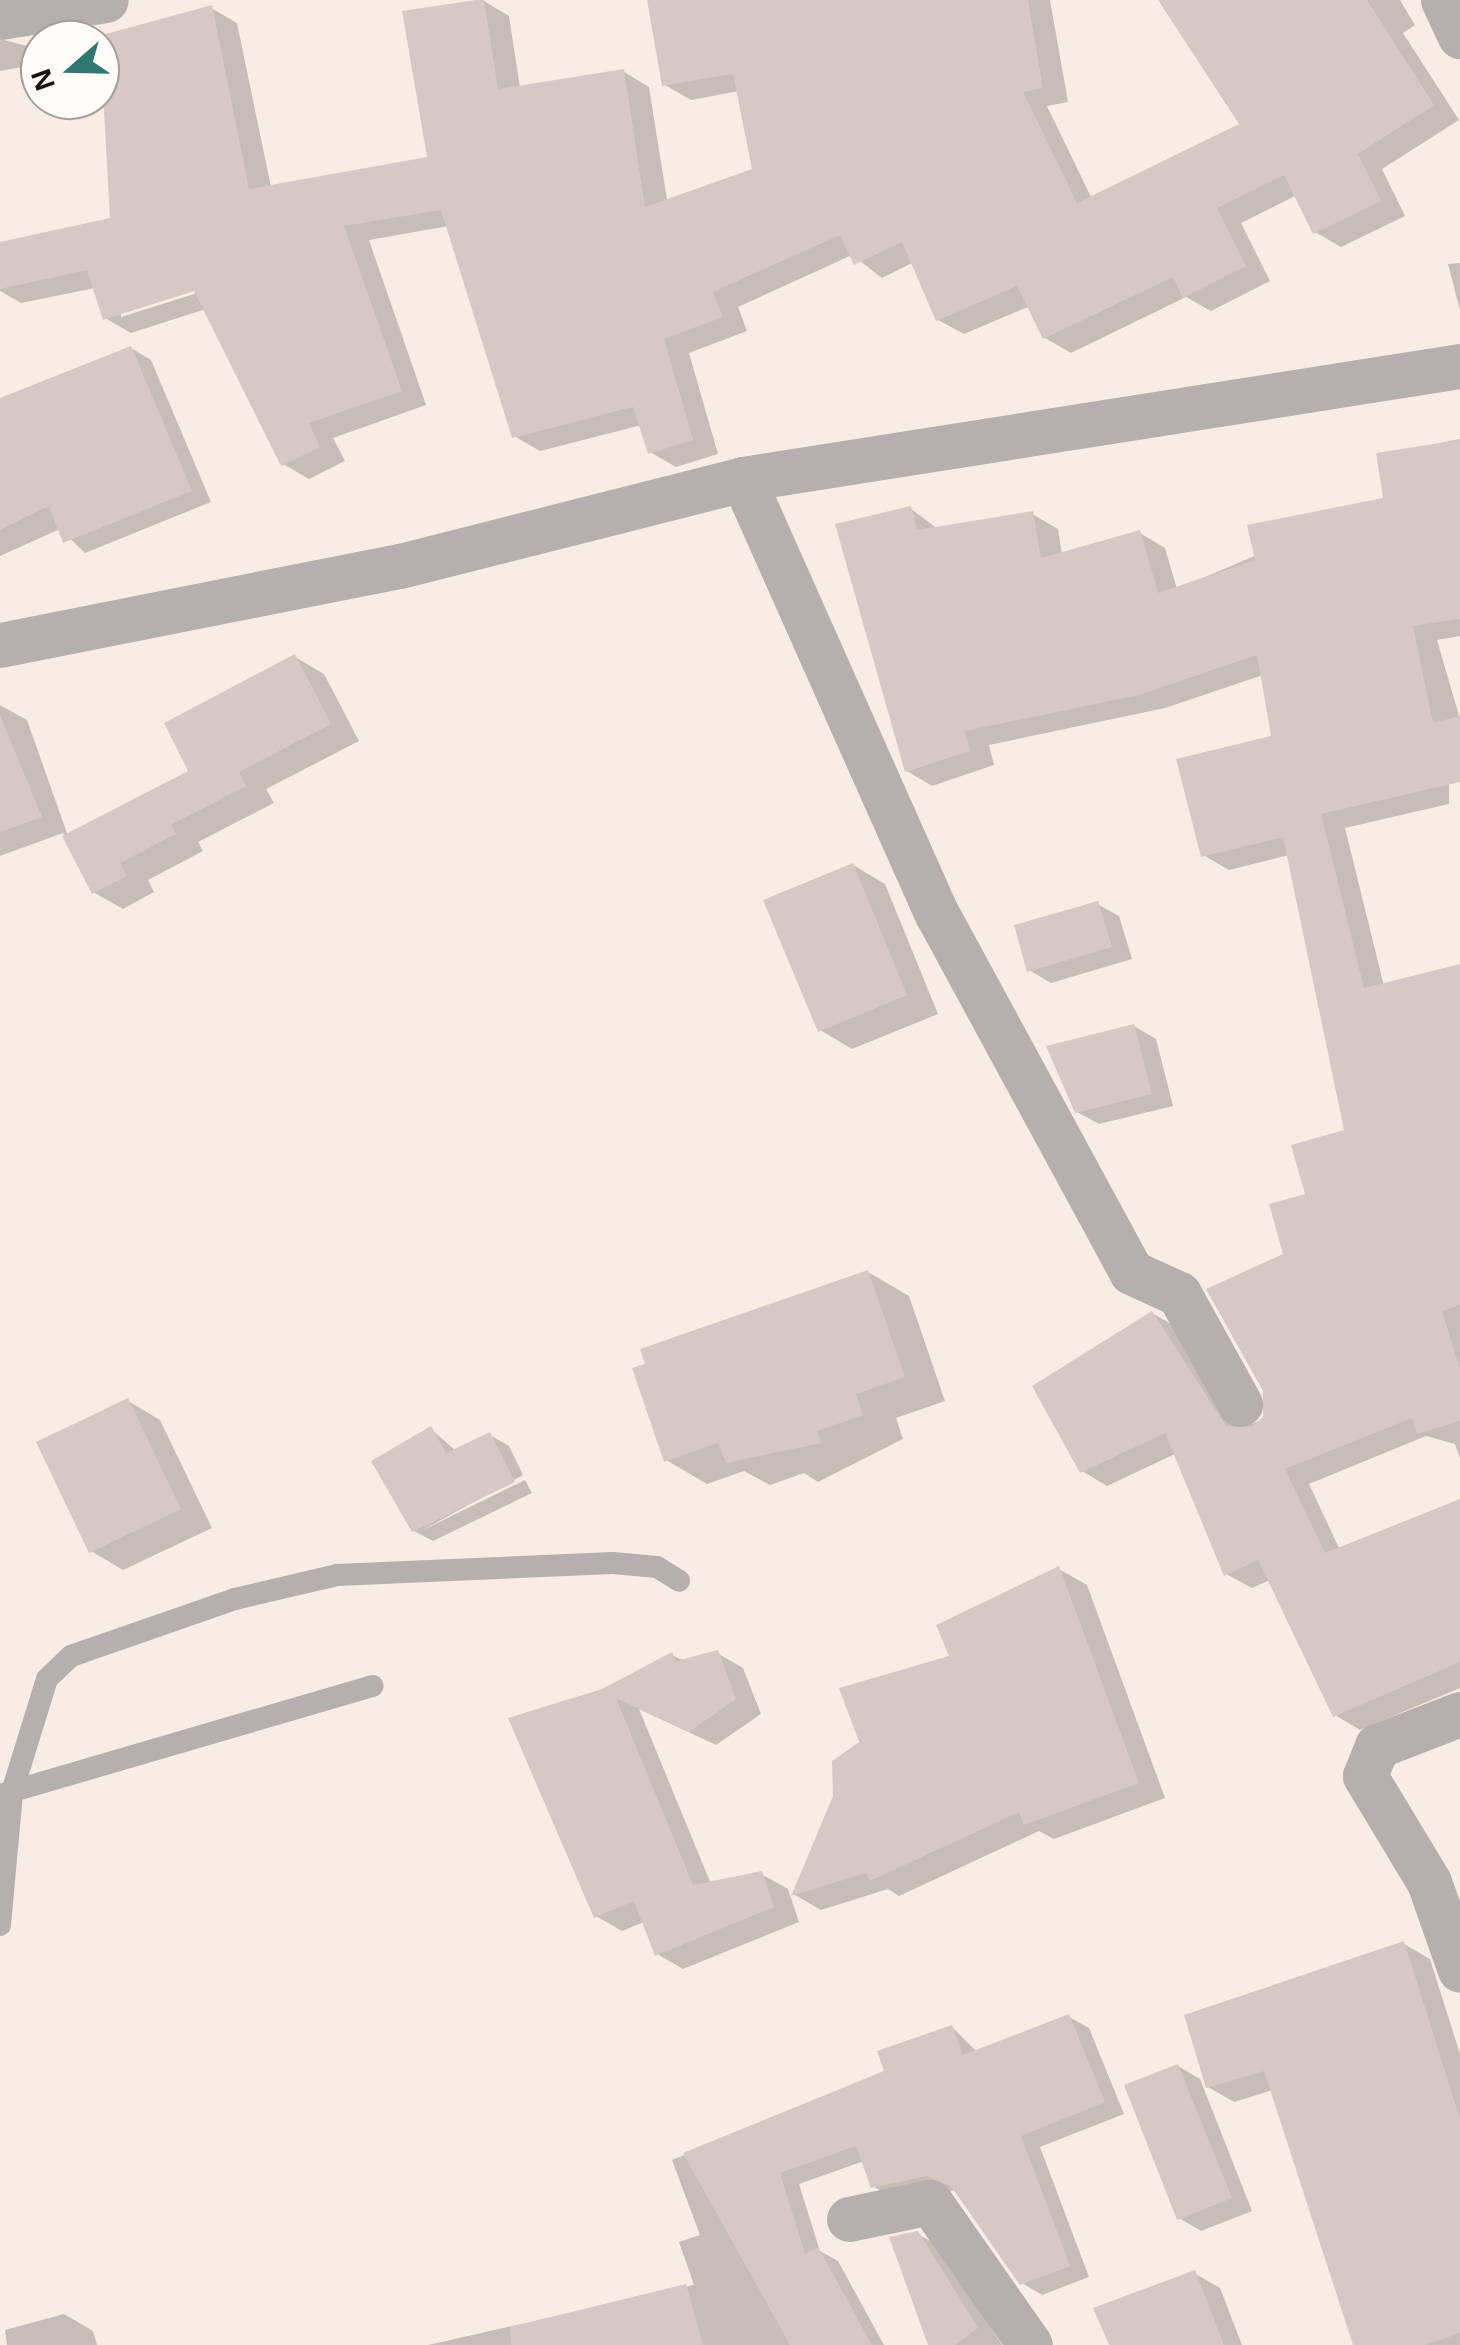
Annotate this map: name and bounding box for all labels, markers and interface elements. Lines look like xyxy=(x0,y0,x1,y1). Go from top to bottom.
north arrow xyxy=(20,20,120,120)
text: N xyxy=(25,65,61,95)

